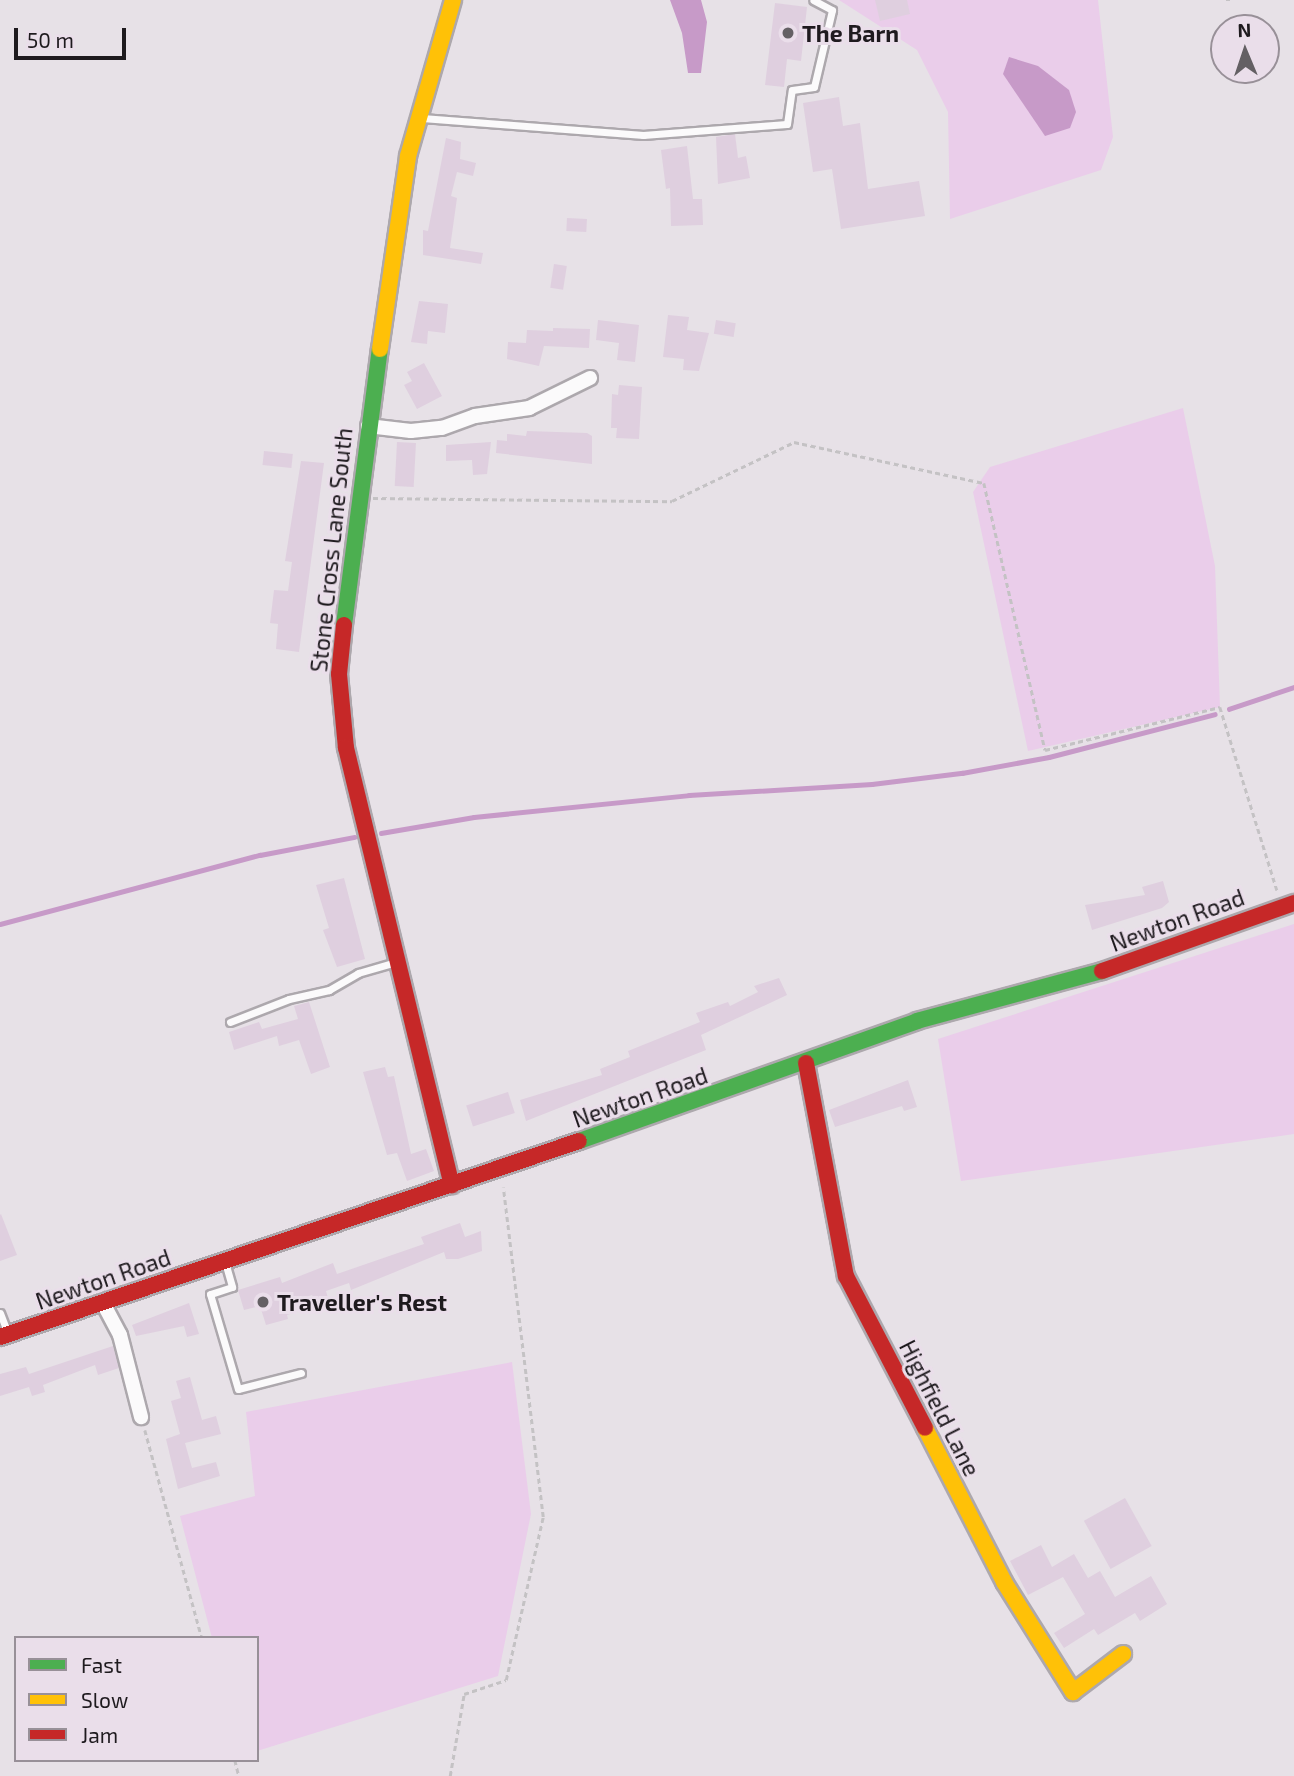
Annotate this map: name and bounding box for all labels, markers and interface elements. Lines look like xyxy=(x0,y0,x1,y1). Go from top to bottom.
scale bar xyxy=(18,14,130,58)
north arrow xyxy=(1210,14,1280,84)
text: N xyxy=(1237,18,1252,41)
place label: The Barn xyxy=(802,19,899,47)
marker: The Barn xyxy=(780,25,796,41)
text: 50 m xyxy=(27,27,74,52)
street label: Stone Cross Lane South xyxy=(304,426,358,674)
street label: Newton Road xyxy=(1106,883,1248,957)
street label: Newton Road xyxy=(569,1061,711,1133)
street label: Newton Road xyxy=(32,1243,174,1315)
place label: Traveller's Rest xyxy=(277,1288,447,1316)
marker: Traveller's Rest xyxy=(255,1294,271,1310)
street label: Highfield Lane xyxy=(894,1335,986,1481)
legend xyxy=(14,1636,259,1762)
text: Fast xyxy=(81,1652,122,1677)
text: Slow xyxy=(81,1687,128,1712)
text: Jam xyxy=(81,1722,118,1747)

